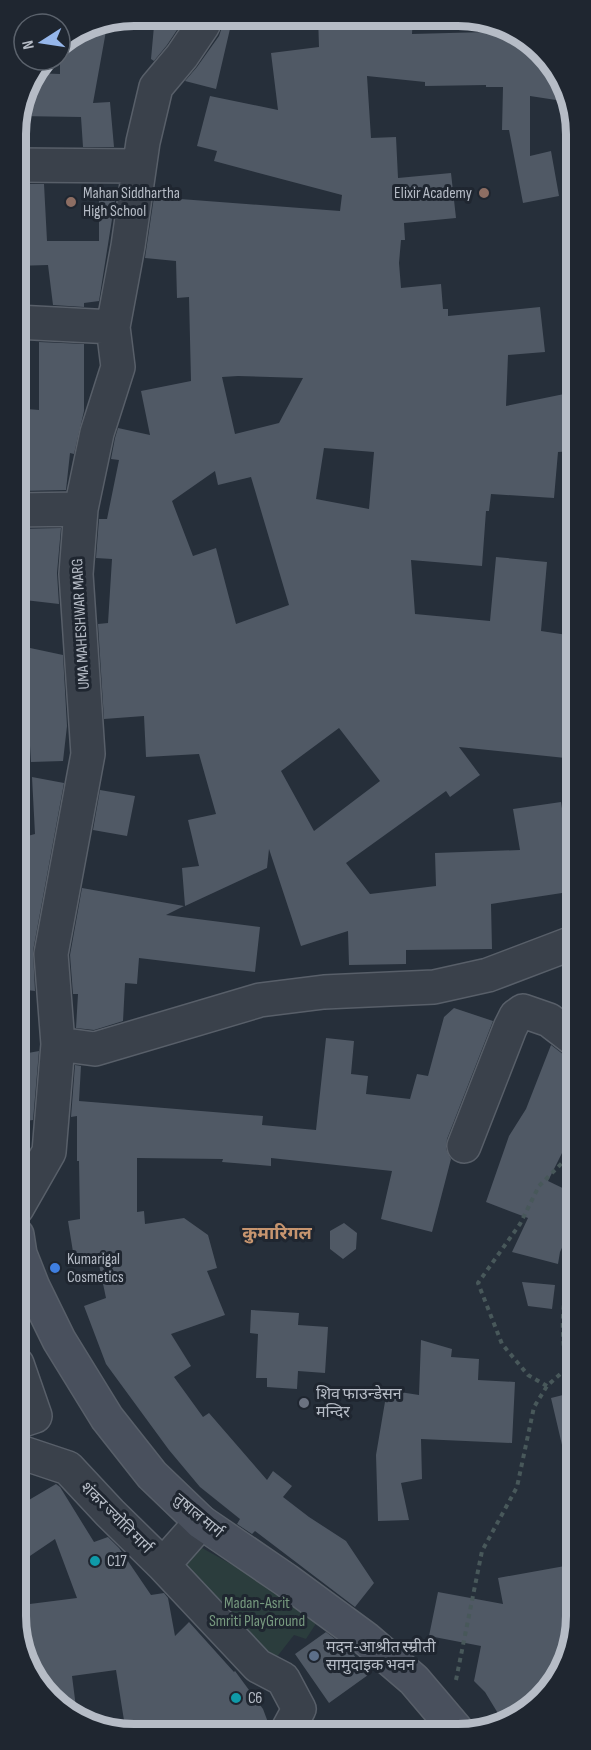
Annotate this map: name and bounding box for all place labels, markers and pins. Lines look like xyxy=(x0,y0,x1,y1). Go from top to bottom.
place label: Mahan Siddhartha High School xyxy=(83,184,180,221)
place label: Elixir Academy xyxy=(394,184,472,203)
marker: Elixir Academy xyxy=(477,186,491,200)
marker: Mahan Siddhartha High School xyxy=(64,195,78,209)
place label: Kumarigal Cosmetics xyxy=(67,1250,124,1287)
marker: Kumarigal Cosmetics xyxy=(48,1261,62,1275)
place label: शिव फाउन्डेसन मन्दिर xyxy=(316,1384,403,1422)
marker: शिव फाउन्डेसन मन्दिर xyxy=(297,1396,311,1410)
place label: C17 xyxy=(107,1552,127,1571)
marker: C17 xyxy=(88,1554,102,1568)
place label: मदन-आश्रीत स्म्रीती सामुदाइक भवन xyxy=(326,1638,436,1675)
marker: मदन-आश्रीत स्म्रीती सामुदाइक भवन xyxy=(307,1649,321,1663)
place label: C6 xyxy=(248,1689,262,1708)
marker: C6 xyxy=(229,1691,243,1705)

